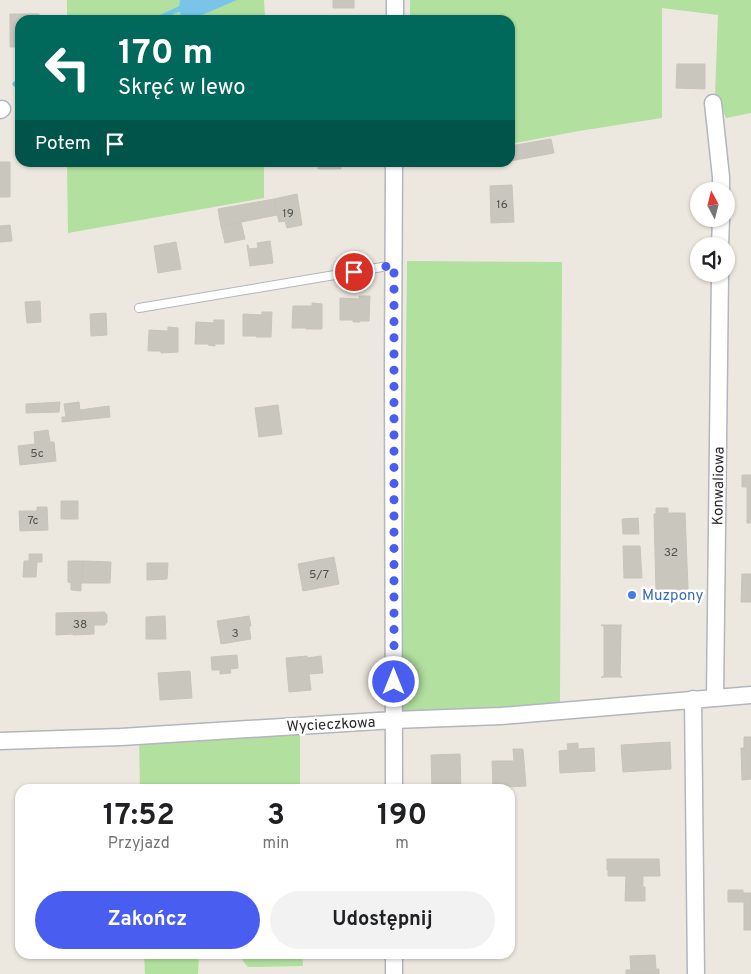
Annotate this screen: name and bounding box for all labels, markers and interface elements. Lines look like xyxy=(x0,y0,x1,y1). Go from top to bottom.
text: 170 m xyxy=(118,32,213,76)
icon: left xyxy=(35,35,100,100)
text: Skręć w lewo xyxy=(118,75,246,102)
icon: arrive xyxy=(101,130,129,158)
text: Potem xyxy=(35,132,91,156)
north arrow xyxy=(690,182,735,228)
map controls xyxy=(690,182,735,282)
house number: 16 xyxy=(496,197,508,213)
house number: 19 xyxy=(282,206,294,222)
button: sound xyxy=(690,237,735,282)
pin xyxy=(333,251,375,293)
icon: arrive xyxy=(340,258,368,286)
house number: 5c xyxy=(30,446,44,462)
street label: Konwaliowa xyxy=(709,446,730,526)
house number: 7c xyxy=(27,513,39,529)
house number: 32 xyxy=(664,545,678,561)
house number: 5/7 xyxy=(309,567,329,583)
place label: Muzpony xyxy=(642,587,704,606)
marker: Muzpony xyxy=(626,589,638,601)
house number: 38 xyxy=(73,617,87,633)
house number: 3 xyxy=(231,626,239,642)
position arrow xyxy=(367,655,419,707)
street label: Wycieczkowa xyxy=(286,714,376,737)
text: 17:52 xyxy=(103,798,175,835)
text: 3 xyxy=(267,798,285,835)
text: 190 xyxy=(377,798,427,835)
text: Przyjazd xyxy=(108,834,170,854)
text: min xyxy=(263,834,289,854)
text: m xyxy=(395,834,409,854)
button: Zakończ xyxy=(35,891,260,949)
button: Udostępnij xyxy=(270,891,495,949)

